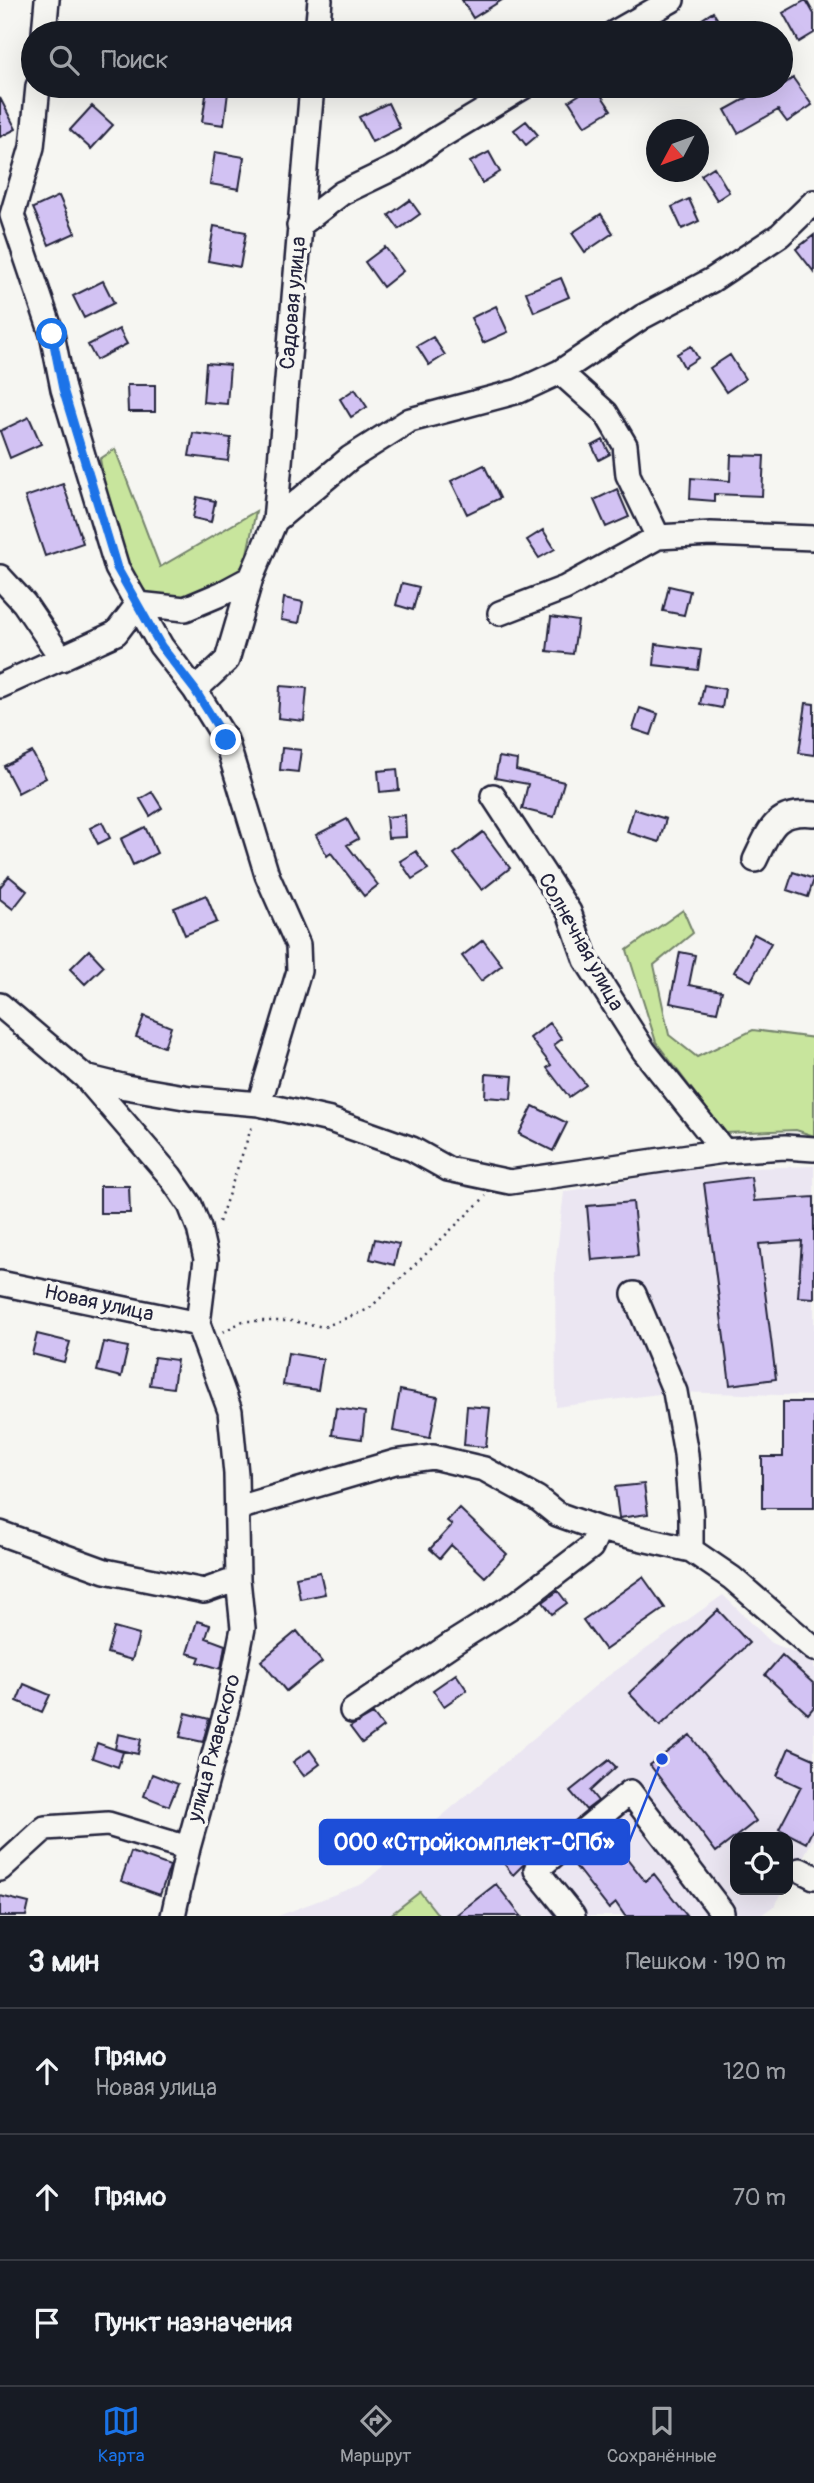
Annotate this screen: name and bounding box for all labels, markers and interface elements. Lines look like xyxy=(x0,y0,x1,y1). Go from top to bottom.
search box xyxy=(21,21,793,98)
icon: search xyxy=(45,41,83,79)
text: Поиск xyxy=(101,44,169,76)
north arrow xyxy=(646,119,709,182)
street label: Садовая улица xyxy=(274,235,312,371)
route start xyxy=(36,318,67,349)
route end xyxy=(210,724,241,755)
street label: Солнечная улица xyxy=(532,868,630,1016)
street label: Новая улица xyxy=(42,1278,156,1328)
street label: улица Ржавского xyxy=(181,1671,247,1826)
callout: ООО «Стройкомплект-СПб» xyxy=(320,1820,629,1864)
text: ООО «Стройкомплект-СПб» xyxy=(334,1828,615,1857)
map controls xyxy=(730,1832,793,1895)
button: locate xyxy=(730,1832,793,1895)
text: 3 мин xyxy=(28,1943,99,1980)
text: Пешком · 190 m xyxy=(626,1947,786,1976)
text: Прямо xyxy=(95,2041,166,2073)
icon: ahead xyxy=(28,2052,66,2090)
text: 120 m xyxy=(723,2057,786,2086)
text: Новая улица xyxy=(95,2073,217,2102)
icon: ahead xyxy=(28,2178,66,2216)
text: Прямо xyxy=(95,2181,166,2213)
text: 70 m xyxy=(733,2183,786,2212)
icon: arrive xyxy=(28,2304,66,2342)
text: Пункт назначения xyxy=(95,2307,292,2339)
tab: Карта xyxy=(98,2402,145,2468)
tab: Маршрут xyxy=(340,2402,412,2468)
tab: Сохранённые xyxy=(607,2402,716,2468)

